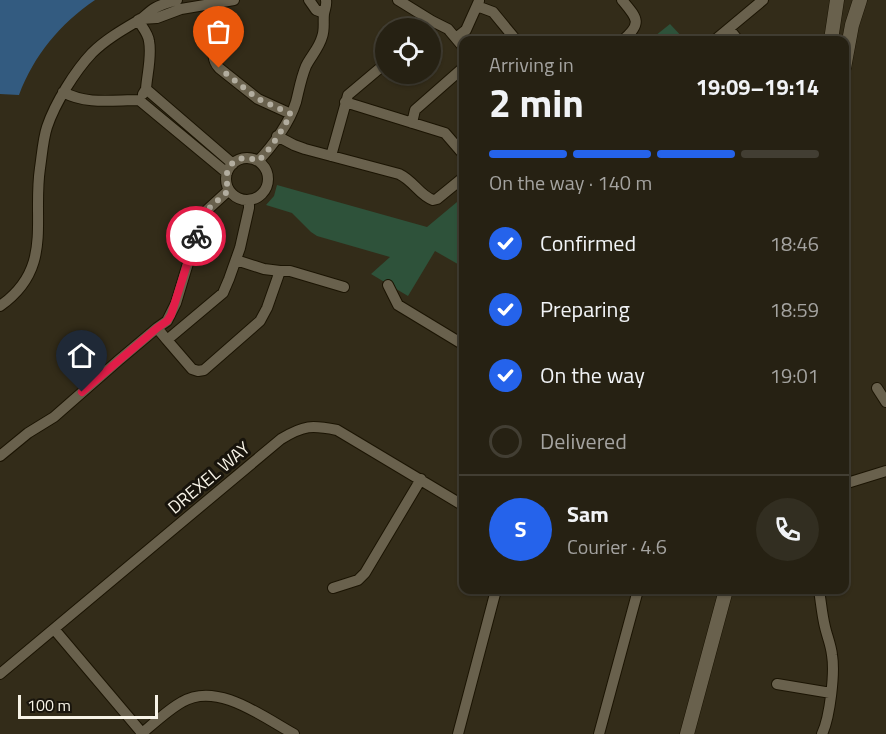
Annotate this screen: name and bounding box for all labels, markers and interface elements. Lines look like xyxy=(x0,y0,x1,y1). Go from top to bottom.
pin xyxy=(193,6,244,68)
icon: bag xyxy=(202,15,235,48)
map controls xyxy=(375,18,441,84)
button: locate xyxy=(375,18,441,84)
text: Arriving in xyxy=(489,49,574,80)
text: 19:09–19:14 xyxy=(696,70,819,104)
text: 2 min xyxy=(489,73,584,132)
text: On the way · 140 m xyxy=(489,167,652,198)
courier xyxy=(166,206,226,266)
icon: bike xyxy=(180,220,213,253)
text: Confirmed xyxy=(540,226,636,260)
icon: check xyxy=(489,227,522,260)
text: 18:46 xyxy=(770,228,819,259)
text: Preparing xyxy=(540,292,630,326)
icon: check xyxy=(489,293,522,326)
text: 18:59 xyxy=(770,294,819,325)
pin xyxy=(56,330,107,392)
icon: home xyxy=(65,339,98,372)
text: On the way xyxy=(540,358,645,392)
icon: check xyxy=(489,359,522,392)
text: 19:01 xyxy=(770,360,819,391)
text: Delivered xyxy=(540,424,627,458)
street label: DREXEL WAY xyxy=(162,435,256,520)
text: Sam xyxy=(567,497,609,531)
button: phone xyxy=(756,498,819,561)
text: S xyxy=(515,512,526,546)
text: Courier · 4.6 xyxy=(567,531,667,562)
scale bar xyxy=(18,692,158,720)
text: 100 m xyxy=(27,693,71,717)

